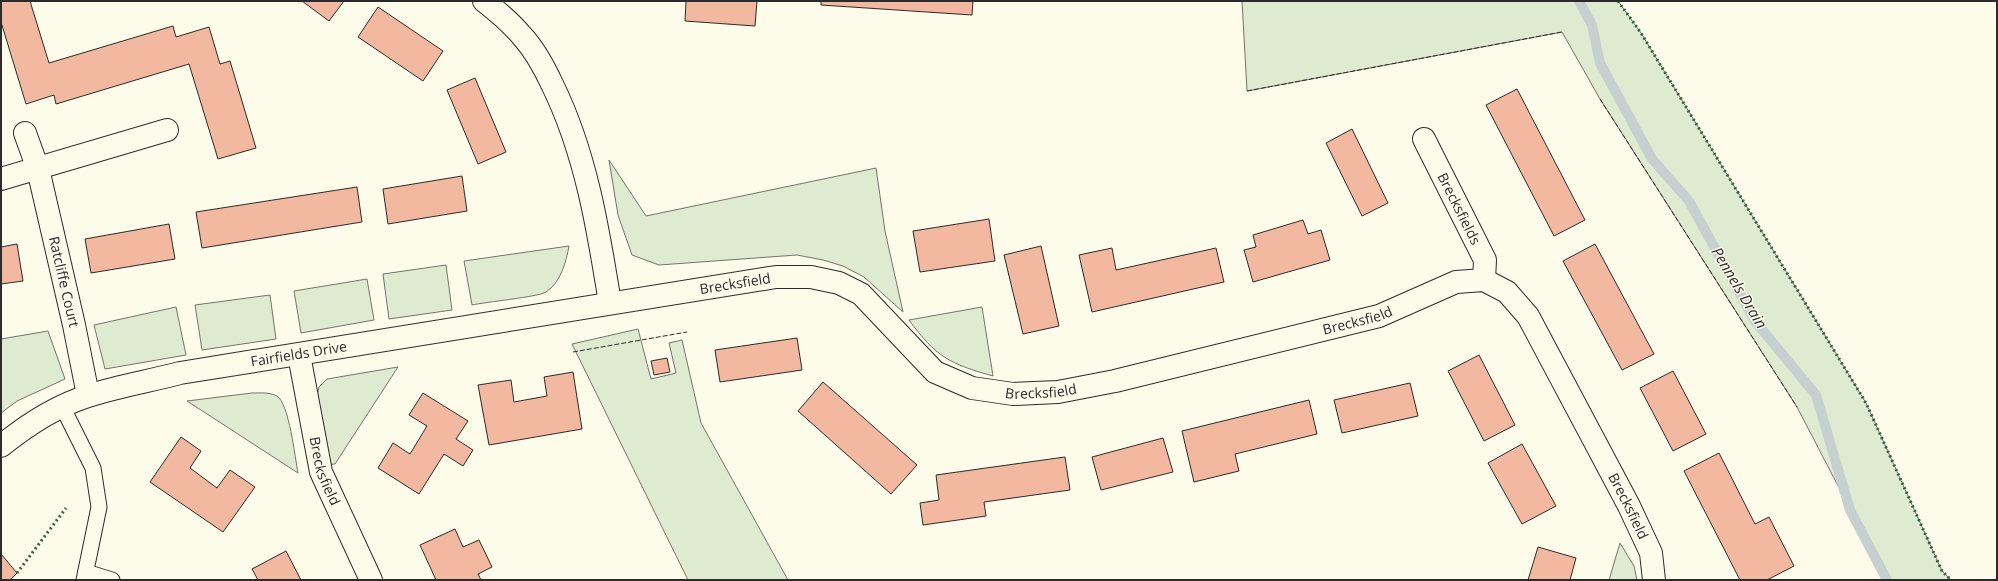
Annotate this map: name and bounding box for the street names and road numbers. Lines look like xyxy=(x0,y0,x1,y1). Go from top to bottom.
street label: Brecksfields xyxy=(1433,169,1486,248)
street label: Ratcliffe Court xyxy=(45,234,84,329)
street label: Brecksfield xyxy=(698,268,772,298)
street label: Brecksfield xyxy=(1321,301,1395,339)
street label: Fairfields Drive xyxy=(249,336,348,370)
street label: Brecksfield xyxy=(1004,379,1078,403)
street label: Brecksfield xyxy=(306,435,345,508)
street label: Brecksfield xyxy=(1604,470,1653,542)

